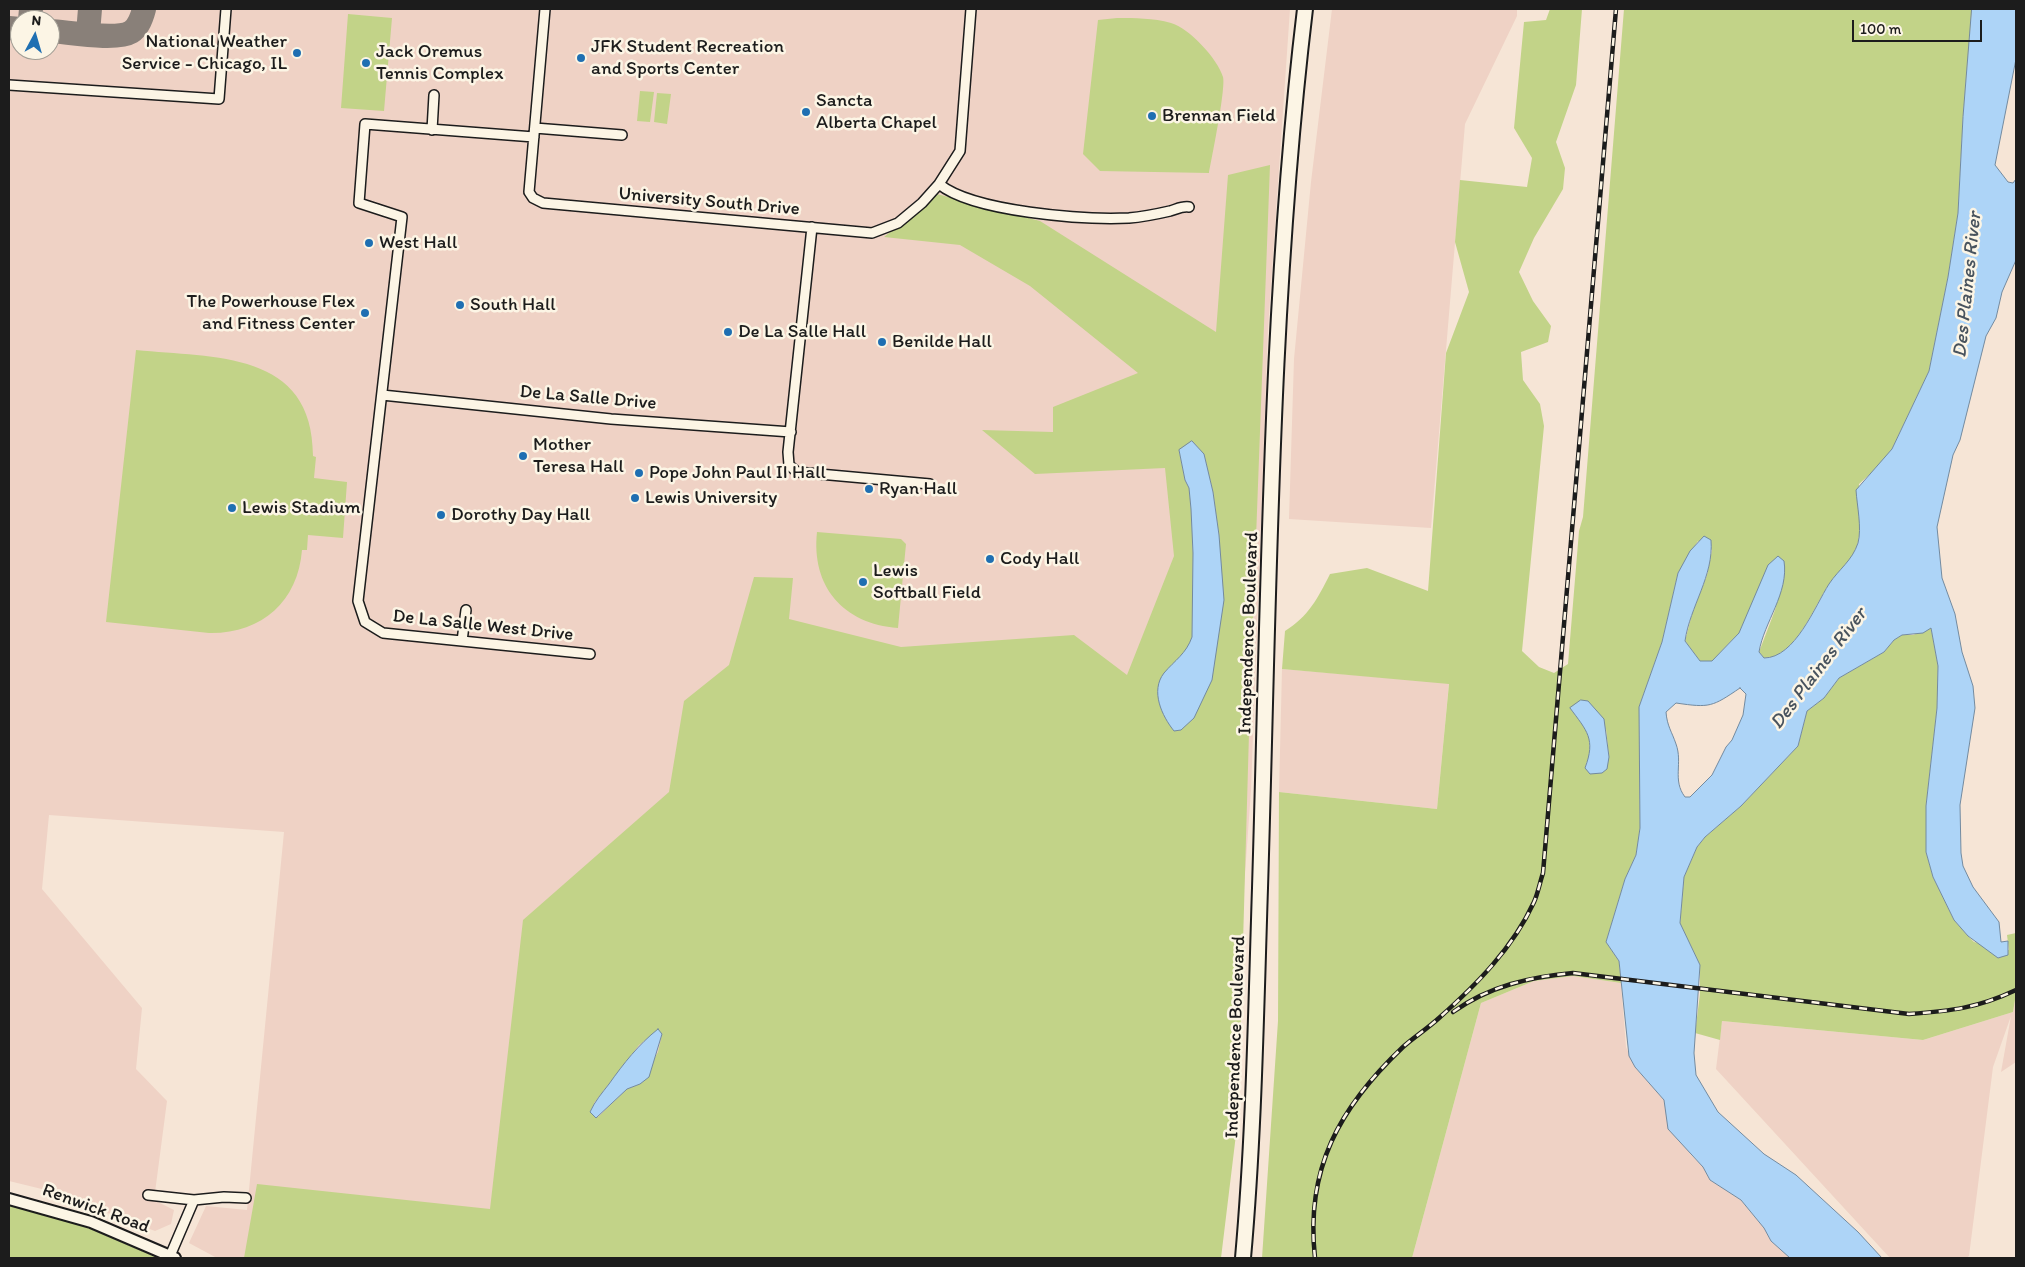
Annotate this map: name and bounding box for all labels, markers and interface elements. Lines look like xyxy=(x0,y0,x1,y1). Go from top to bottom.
north arrow xyxy=(10,10,60,60)
scale bar xyxy=(1855,10,1985,42)
text: N xyxy=(31,12,42,30)
text: 100 m xyxy=(1860,20,1901,38)
place label: National Weather Service - Chicago, IL xyxy=(122,31,287,75)
place label: JFK Student Recreation and Sports Center xyxy=(591,36,784,80)
place label: Jack Oremus Tennis Complex xyxy=(376,41,503,85)
marker: National Weather Service - Chicago, IL xyxy=(291,47,303,59)
marker: JFK Student Recreation and Sports Center xyxy=(575,52,587,64)
marker: Jack Oremus Tennis Complex xyxy=(360,57,372,69)
place label: Sancta Alberta Chapel xyxy=(816,90,937,134)
place label: Brennan Field xyxy=(1162,105,1275,127)
marker: Sancta Alberta Chapel xyxy=(800,106,812,118)
marker: Brennan Field xyxy=(1146,110,1158,122)
street label: University South Drive xyxy=(617,183,801,221)
water label: Des Plaines River xyxy=(1948,211,1988,359)
place label: West Hall xyxy=(379,232,457,254)
marker: West Hall xyxy=(363,237,375,249)
place label: The Powerhouse Flex and Fitness Center xyxy=(186,291,355,335)
place label: South Hall xyxy=(470,294,556,316)
marker: South Hall xyxy=(454,299,466,311)
marker: The Powerhouse Flex and Fitness Center xyxy=(359,307,371,319)
place label: De La Salle Hall xyxy=(738,321,866,343)
marker: De La Salle Hall xyxy=(722,326,734,338)
place label: Benilde Hall xyxy=(892,331,992,353)
marker: Benilde Hall xyxy=(876,336,888,348)
street label: De La Salle Drive xyxy=(519,381,657,415)
place label: Mother Teresa Hall xyxy=(533,434,624,478)
marker: Mother Teresa Hall xyxy=(517,450,529,462)
place label: Pope John Paul II Hall xyxy=(649,462,826,484)
marker: Pope John Paul II Hall xyxy=(633,467,645,479)
place label: Ryan Hall xyxy=(879,478,957,500)
marker: Ryan Hall xyxy=(863,483,875,495)
place label: Lewis University xyxy=(645,487,777,509)
marker: Lewis University xyxy=(629,492,641,504)
place label: Lewis Stadium xyxy=(242,497,361,519)
marker: Lewis Stadium xyxy=(226,502,238,514)
place label: Dorothy Day Hall xyxy=(451,504,590,526)
marker: Dorothy Day Hall xyxy=(435,509,447,521)
street label: Independence Boulevard xyxy=(1234,531,1264,735)
place label: Cody Hall xyxy=(1000,548,1079,570)
marker: Cody Hall xyxy=(984,553,996,565)
place label: Lewis Softball Field xyxy=(873,560,981,604)
marker: Lewis Softball Field xyxy=(857,576,869,588)
water label: Des Plaines River xyxy=(1765,603,1873,735)
street label: De La Salle West Drive xyxy=(391,605,575,647)
street label: Independence Boulevard xyxy=(1221,935,1251,1139)
street label: Renwick Road xyxy=(39,1179,153,1239)

